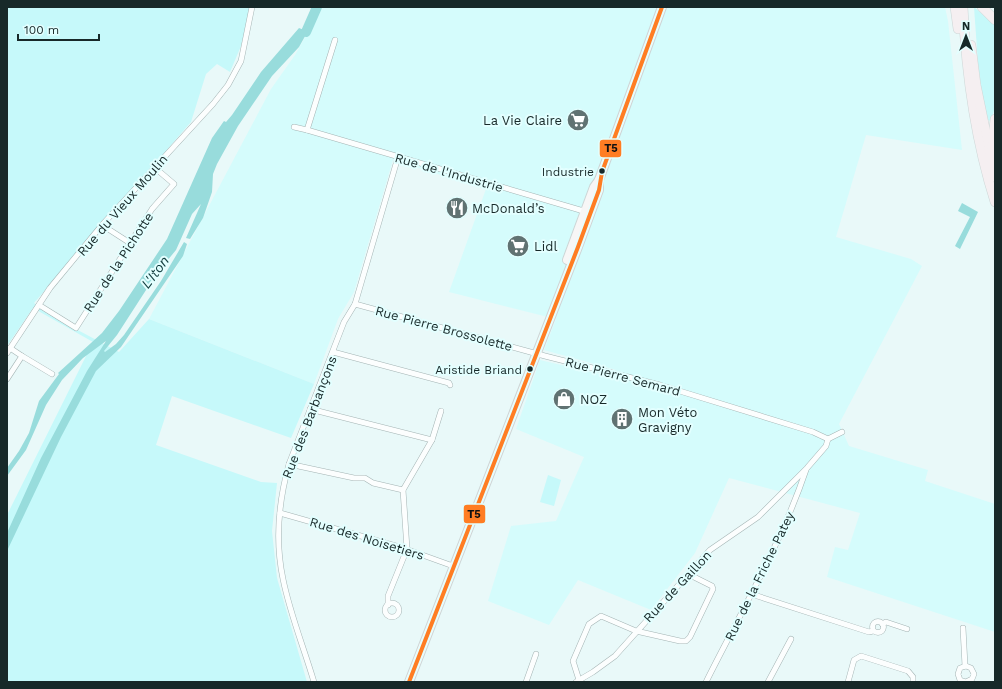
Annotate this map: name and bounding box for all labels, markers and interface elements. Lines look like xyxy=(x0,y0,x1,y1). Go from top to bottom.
scale bar xyxy=(18,16,99,42)
north arrow xyxy=(946,16,986,56)
text: N xyxy=(962,20,970,33)
text: 100 m xyxy=(24,23,59,37)
supermarket icon: La Vie Claire xyxy=(565,107,591,133)
place label: La Vie Claire xyxy=(483,113,562,128)
line badge: T5 xyxy=(599,139,622,158)
text: T5 xyxy=(604,142,618,155)
street label: Rue de l'Industrie xyxy=(393,150,505,195)
street label: Rue du Vieux Moulin xyxy=(74,152,170,259)
place label: Industrie xyxy=(542,165,594,179)
marker: Industrie xyxy=(597,166,607,176)
restaurant icon: McDonald’s xyxy=(444,195,470,221)
place label: McDonald’s xyxy=(472,201,545,216)
street label: Rue de la Pichotte xyxy=(81,210,156,315)
supermarket icon: Lidl xyxy=(505,233,531,259)
place label: Lidl xyxy=(534,239,557,254)
water label: L'Iton xyxy=(138,253,172,291)
street label: Rue Pierre Brossolette xyxy=(374,303,514,354)
street label: Rue des Barbançons xyxy=(279,354,340,481)
street label: Rue Pierre Semard xyxy=(564,354,682,399)
place label: Aristide Briand xyxy=(435,363,522,377)
marker: Aristide Briand xyxy=(525,364,535,374)
shop icon: NOZ xyxy=(551,386,577,412)
place label: NOZ xyxy=(580,392,607,407)
place label: Mon Véto Gravigny xyxy=(638,405,697,435)
building icon: Mon Véto Gravigny xyxy=(609,406,635,432)
line badge: T5 xyxy=(463,504,486,524)
text: T5 xyxy=(467,508,481,521)
street label: Rue de la Friche Patey xyxy=(722,509,797,643)
street label: Rue des Noisetiers xyxy=(308,514,426,563)
street label: Rue de Gaillon xyxy=(640,547,714,625)

